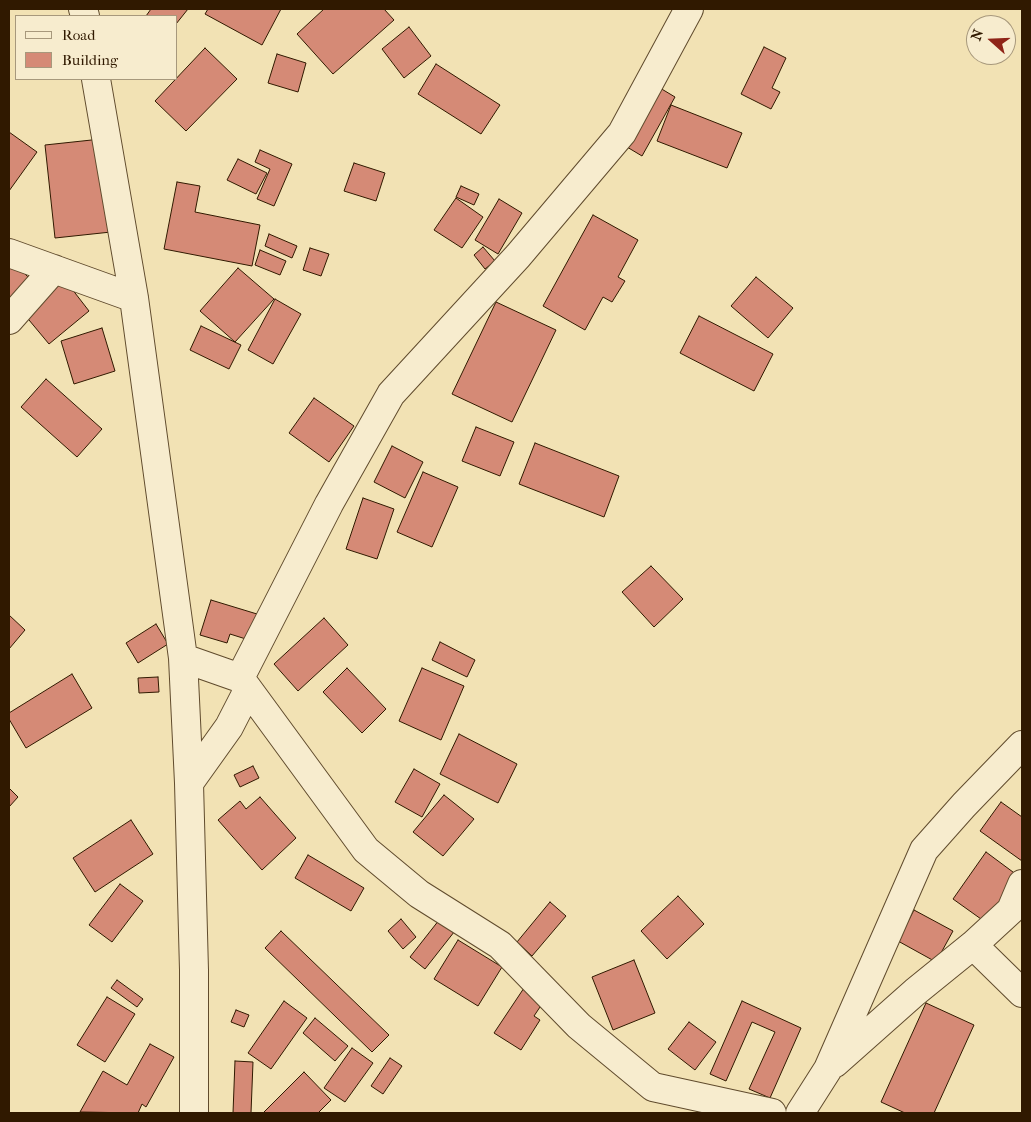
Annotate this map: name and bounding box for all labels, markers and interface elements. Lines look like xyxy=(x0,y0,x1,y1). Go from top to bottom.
legend xyxy=(15,15,178,80)
north arrow xyxy=(966,15,1016,65)
text: Road xyxy=(62,26,95,44)
text: N xyxy=(968,27,987,43)
text: Building xyxy=(62,51,118,69)

